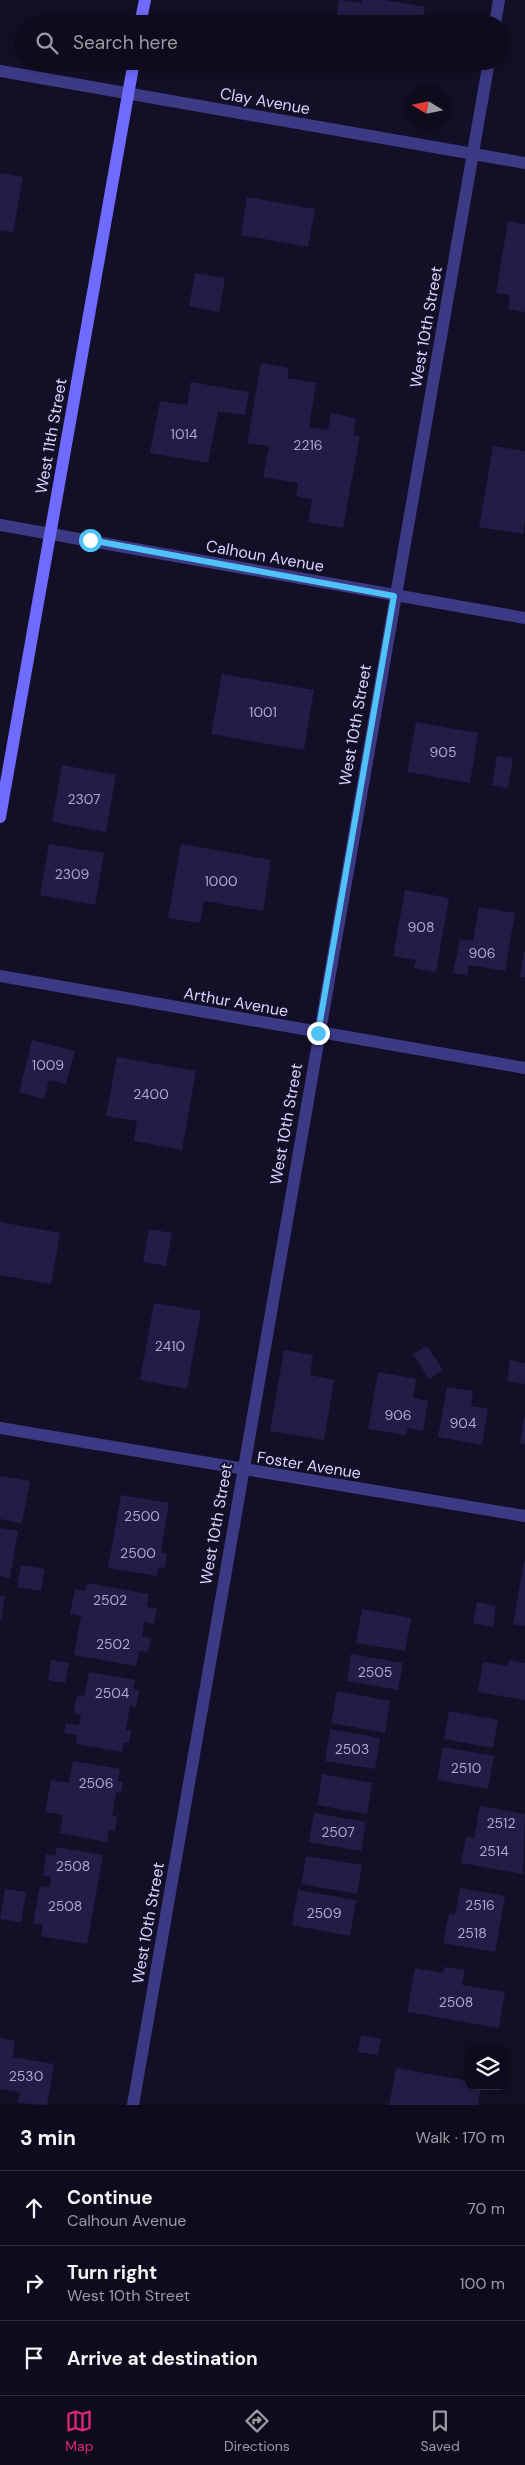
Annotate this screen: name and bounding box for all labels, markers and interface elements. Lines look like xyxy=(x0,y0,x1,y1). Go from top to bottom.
search box xyxy=(15,15,510,70)
icon: search xyxy=(33,29,61,57)
text: Search here xyxy=(73,30,178,55)
street label: Clay Avenue xyxy=(218,83,312,119)
north arrow xyxy=(405,85,450,130)
street label: West 10th Street xyxy=(405,265,447,389)
street label: West 11th Street xyxy=(30,377,72,495)
house number: 1014 xyxy=(171,425,198,443)
house number: 2216 xyxy=(293,436,323,454)
route start xyxy=(79,529,102,552)
street label: Calhoun Avenue xyxy=(204,535,326,577)
street label: West 10th Street xyxy=(334,663,376,787)
house number: 1001 xyxy=(249,703,277,721)
house number: 905 xyxy=(430,743,456,761)
house number: 2307 xyxy=(67,790,101,808)
house number: 2309 xyxy=(55,865,90,883)
house number: 1000 xyxy=(204,872,238,890)
house number: 908 xyxy=(408,918,434,936)
house number: 906 xyxy=(468,944,496,962)
street label: Arthur Avenue xyxy=(182,982,290,1022)
route end xyxy=(307,1022,330,1045)
house number: 1009 xyxy=(32,1056,64,1074)
street label: West 10th Street xyxy=(265,1062,307,1186)
house number: 2400 xyxy=(133,1085,169,1103)
house number: 2410 xyxy=(155,1337,185,1355)
house number: 906 xyxy=(384,1406,412,1424)
house number: 904 xyxy=(450,1414,477,1432)
street label: Foster Avenue xyxy=(255,1446,363,1484)
street label: West 10th Street xyxy=(195,1462,237,1586)
house number: 2500 xyxy=(124,1507,160,1525)
house number: 2500 xyxy=(120,1544,156,1562)
house number: 2502 xyxy=(93,1591,127,1609)
house number: 2502 xyxy=(96,1635,130,1653)
house number: 2505 xyxy=(358,1663,392,1681)
house number: 2504 xyxy=(95,1684,130,1702)
house number: 2503 xyxy=(335,1740,369,1758)
house number: 2510 xyxy=(451,1759,481,1777)
house number: 2506 xyxy=(79,1774,113,1792)
house number: 2512 xyxy=(486,1814,516,1832)
house number: 2507 xyxy=(321,1823,355,1841)
house number: 2514 xyxy=(479,1842,509,1860)
house number: 2508 xyxy=(56,1857,90,1875)
street label: West 10th Street xyxy=(127,1861,169,1985)
house number: 2516 xyxy=(465,1896,495,1914)
house number: 2508 xyxy=(48,1897,82,1915)
house number: 2509 xyxy=(307,1904,342,1922)
house number: 2518 xyxy=(457,1924,487,1942)
house number: 2508 xyxy=(439,1993,473,2011)
map controls xyxy=(465,2045,510,2090)
button: layers xyxy=(465,2045,510,2090)
house number: 2530 xyxy=(9,2067,43,2085)
text: 3 min xyxy=(20,2124,76,2152)
text: Walk · 170 m xyxy=(416,2127,505,2148)
text: Continue xyxy=(67,2185,153,2210)
icon: ahead xyxy=(20,2194,48,2222)
text: 70 m xyxy=(467,2198,505,2219)
text: Calhoun Avenue xyxy=(67,2210,186,2231)
text: Turn right xyxy=(67,2260,157,2285)
icon: right xyxy=(20,2269,48,2297)
text: 100 m xyxy=(460,2273,505,2294)
text: West 10th Street xyxy=(67,2285,190,2306)
icon: arrive xyxy=(20,2344,48,2372)
text: Arrive at destination xyxy=(67,2346,258,2371)
tab: Map xyxy=(65,2407,93,2455)
tab: Directions xyxy=(224,2407,290,2455)
tab: Saved xyxy=(420,2407,460,2455)

